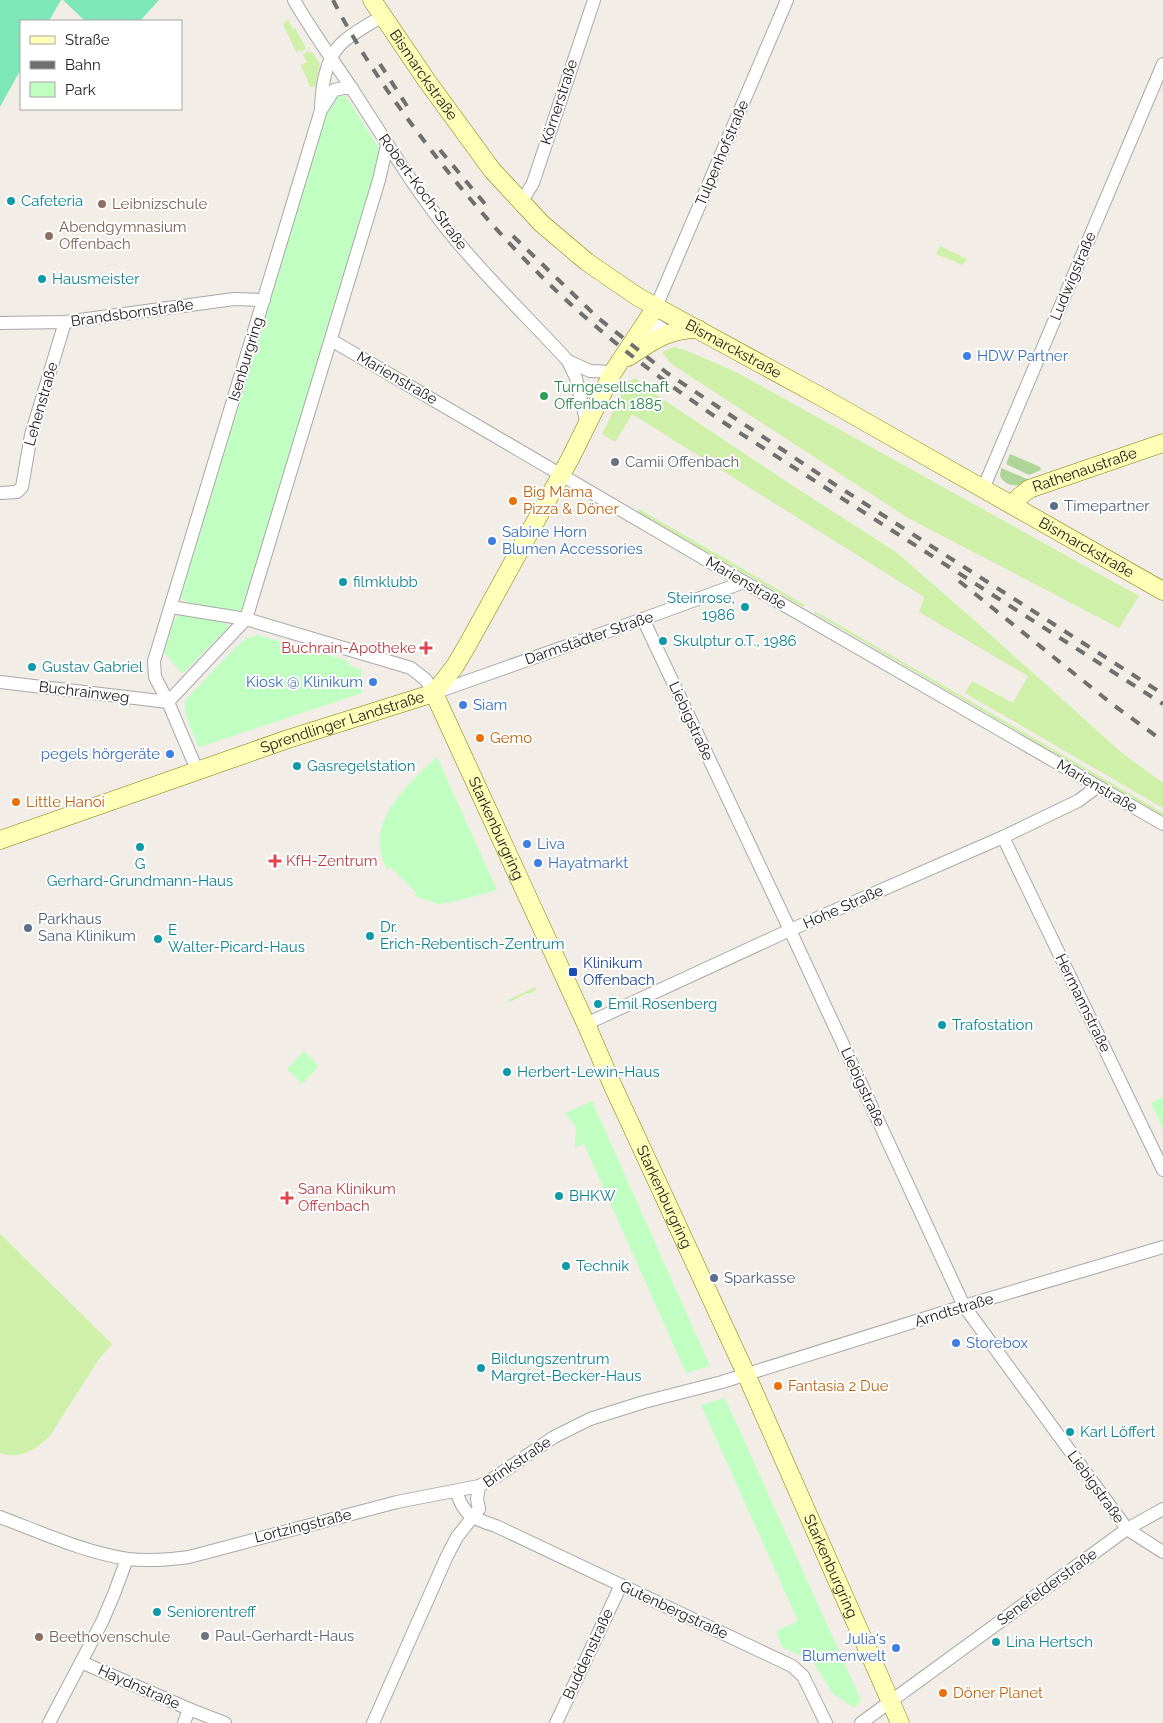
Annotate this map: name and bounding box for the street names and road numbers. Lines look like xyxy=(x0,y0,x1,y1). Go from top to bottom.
street label: Bismarckstraße xyxy=(386,26,462,124)
street label: Körnerstraße xyxy=(537,57,581,147)
street label: Tulpenhofstraße xyxy=(692,97,752,208)
street label: Robert-Koch-Straße xyxy=(375,130,471,254)
street label: Ludwigstraße xyxy=(1046,229,1100,323)
street label: Brandsbornstraße xyxy=(70,295,195,331)
street label: Isenburgring xyxy=(225,315,267,403)
street label: Bismarckstraße xyxy=(682,316,785,382)
street label: Marienstraße xyxy=(353,348,441,408)
street label: Lehenstraße xyxy=(20,360,62,448)
street label: Rathenaustraße xyxy=(1030,444,1139,496)
street label: Bismarckstraße xyxy=(1036,513,1137,582)
street label: Marienstraße xyxy=(702,553,790,613)
street label: Darmstädter Straße xyxy=(522,608,656,668)
street label: Buchrainweg xyxy=(38,678,130,706)
street label: Liebigstraße xyxy=(665,679,717,764)
street label: Sprendlinger Landstraße xyxy=(258,688,427,757)
street label: Marienstraße xyxy=(1053,756,1141,816)
street label: Starkenburgring xyxy=(465,774,528,883)
street label: Hohe Straße xyxy=(800,881,886,933)
street label: Hermannstraße xyxy=(1051,951,1115,1055)
street label: Liebigstraße xyxy=(837,1045,889,1130)
street label: Starkenburgring xyxy=(633,1142,696,1251)
street label: Arndtstraße xyxy=(913,1289,996,1330)
street label: Brinkstraße xyxy=(480,1433,555,1491)
street label: Liebigstraße xyxy=(1064,1447,1128,1527)
street label: Lortzingstraße xyxy=(253,1505,353,1547)
street label: Starkenburgring xyxy=(800,1511,862,1621)
street label: Senefelderstraße xyxy=(994,1545,1101,1629)
street label: Gutenbergstraße xyxy=(617,1577,731,1643)
street label: Buddenstraße xyxy=(559,1606,617,1702)
street label: Haydnstraße xyxy=(95,1661,183,1713)

